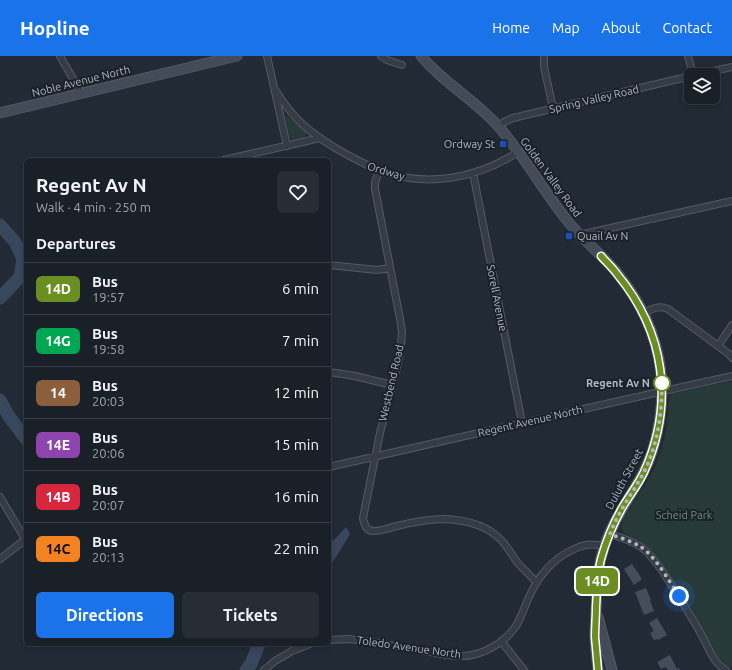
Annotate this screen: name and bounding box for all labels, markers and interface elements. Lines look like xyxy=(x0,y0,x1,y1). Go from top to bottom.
text: Hopline xyxy=(20,17,90,39)
text: Home xyxy=(492,20,530,36)
text: Map xyxy=(552,20,580,36)
text: About xyxy=(602,20,641,36)
text: Contact xyxy=(663,20,712,36)
street label: Noble Avenue North xyxy=(31,63,131,99)
map controls xyxy=(684,68,720,104)
button: layers xyxy=(684,68,720,104)
street label: Spring Valley Road xyxy=(548,83,640,115)
street label: Golden Valley Road xyxy=(518,135,584,219)
place label: Ordway St xyxy=(444,138,496,150)
marker: Ordway St xyxy=(498,139,508,149)
street label: Ordway xyxy=(366,160,407,183)
button: heart xyxy=(277,171,319,213)
text: Regent Av N xyxy=(36,174,147,196)
text: Walk · 4 min · 250 m xyxy=(36,200,151,214)
place label: Quail Av N xyxy=(577,230,628,242)
marker: Quail Av N xyxy=(564,231,574,241)
text: Departures xyxy=(36,235,116,252)
street label: Sorell Avenue xyxy=(485,264,509,332)
text: Bus xyxy=(92,273,118,290)
text: 6 min xyxy=(282,280,319,297)
text: 14D xyxy=(45,281,71,297)
text: 19:57 xyxy=(92,290,125,304)
text: Bus xyxy=(92,325,118,342)
text: 7 min xyxy=(282,332,319,349)
text: 14G xyxy=(45,333,71,349)
text: 19:58 xyxy=(92,342,125,356)
street label: Westbend Road xyxy=(376,344,406,422)
marker: Regent Av N xyxy=(653,374,671,392)
text: Bus xyxy=(92,377,118,394)
place label: Regent Av N xyxy=(586,377,650,389)
text: 12 min xyxy=(273,384,319,401)
text: 14 xyxy=(50,385,66,401)
text: 20:03 xyxy=(92,394,125,408)
street label: Regent Avenue North xyxy=(476,403,584,439)
text: Bus xyxy=(92,429,118,446)
text: 15 min xyxy=(273,436,319,453)
text: 14E xyxy=(46,437,70,453)
text: 20:06 xyxy=(92,446,125,460)
street label: Duluth Street xyxy=(603,446,645,511)
text: Bus xyxy=(92,481,118,498)
text: 16 min xyxy=(273,488,319,505)
text: 14B xyxy=(45,489,71,505)
text: 20:07 xyxy=(92,498,125,512)
park label: Scheid Park xyxy=(656,509,713,521)
text: Bus xyxy=(92,533,118,550)
text: 22 min xyxy=(273,540,319,557)
text: 14C xyxy=(46,541,70,557)
text: 20:13 xyxy=(92,550,125,564)
line badge: 14D xyxy=(574,568,620,594)
text: 14D xyxy=(584,573,610,589)
your location xyxy=(669,586,689,606)
button: Directions xyxy=(36,592,174,638)
button: Tickets xyxy=(182,592,319,638)
street label: Toledo Avenue North xyxy=(356,634,462,660)

